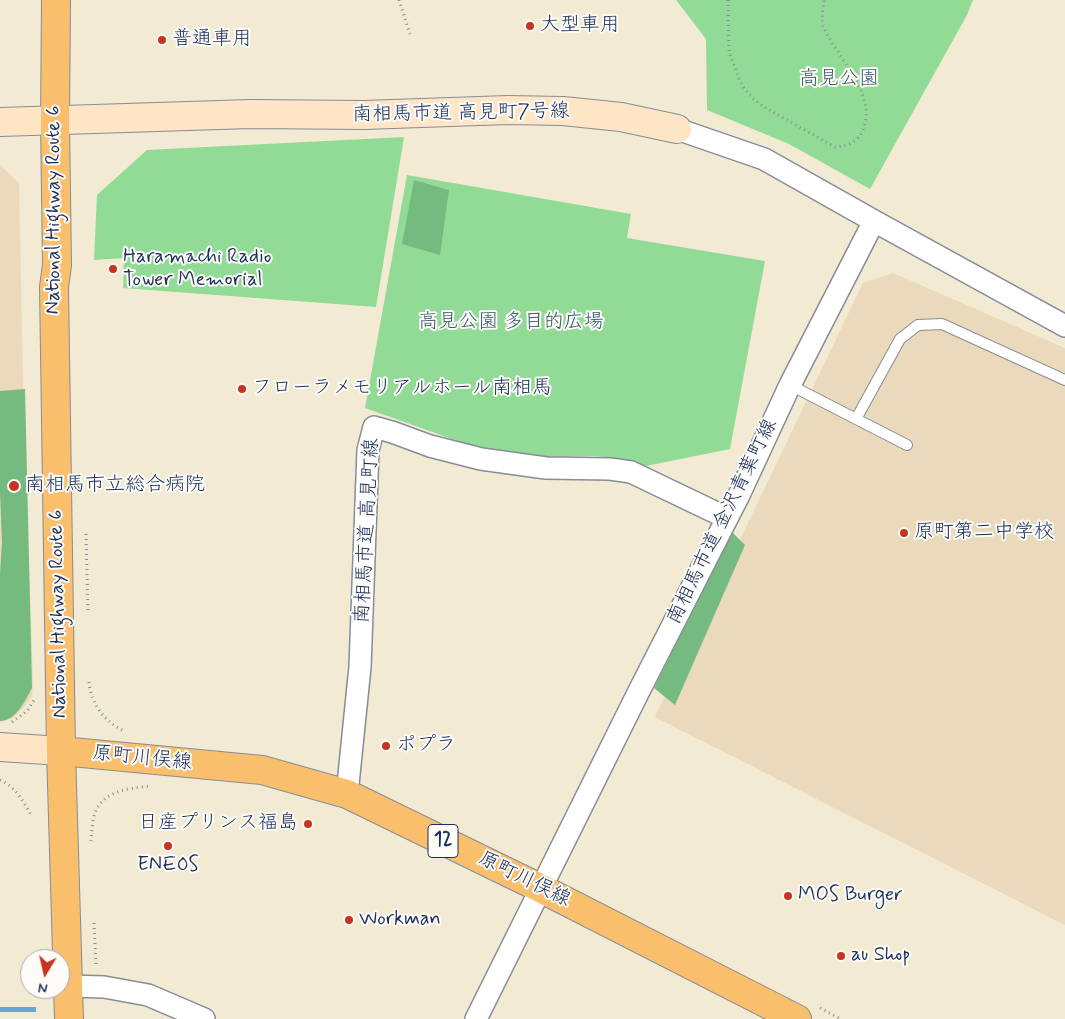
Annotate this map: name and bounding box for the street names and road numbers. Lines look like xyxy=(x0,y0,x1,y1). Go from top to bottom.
street label: 南相馬市道 高見町7号線 xyxy=(352,100,570,128)
street label: National Highway Route 6 xyxy=(43,106,67,314)
street label: 南相馬市道 金沢青葉町線 xyxy=(663,415,783,629)
street label: 南相馬市道 高見町線 xyxy=(351,438,385,624)
street label: National Highway Route 6 xyxy=(45,509,73,719)
street label: 原町川俣線 xyxy=(91,742,193,776)
road number: 12 xyxy=(428,824,458,858)
street label: 原町川俣線 xyxy=(474,847,574,913)

